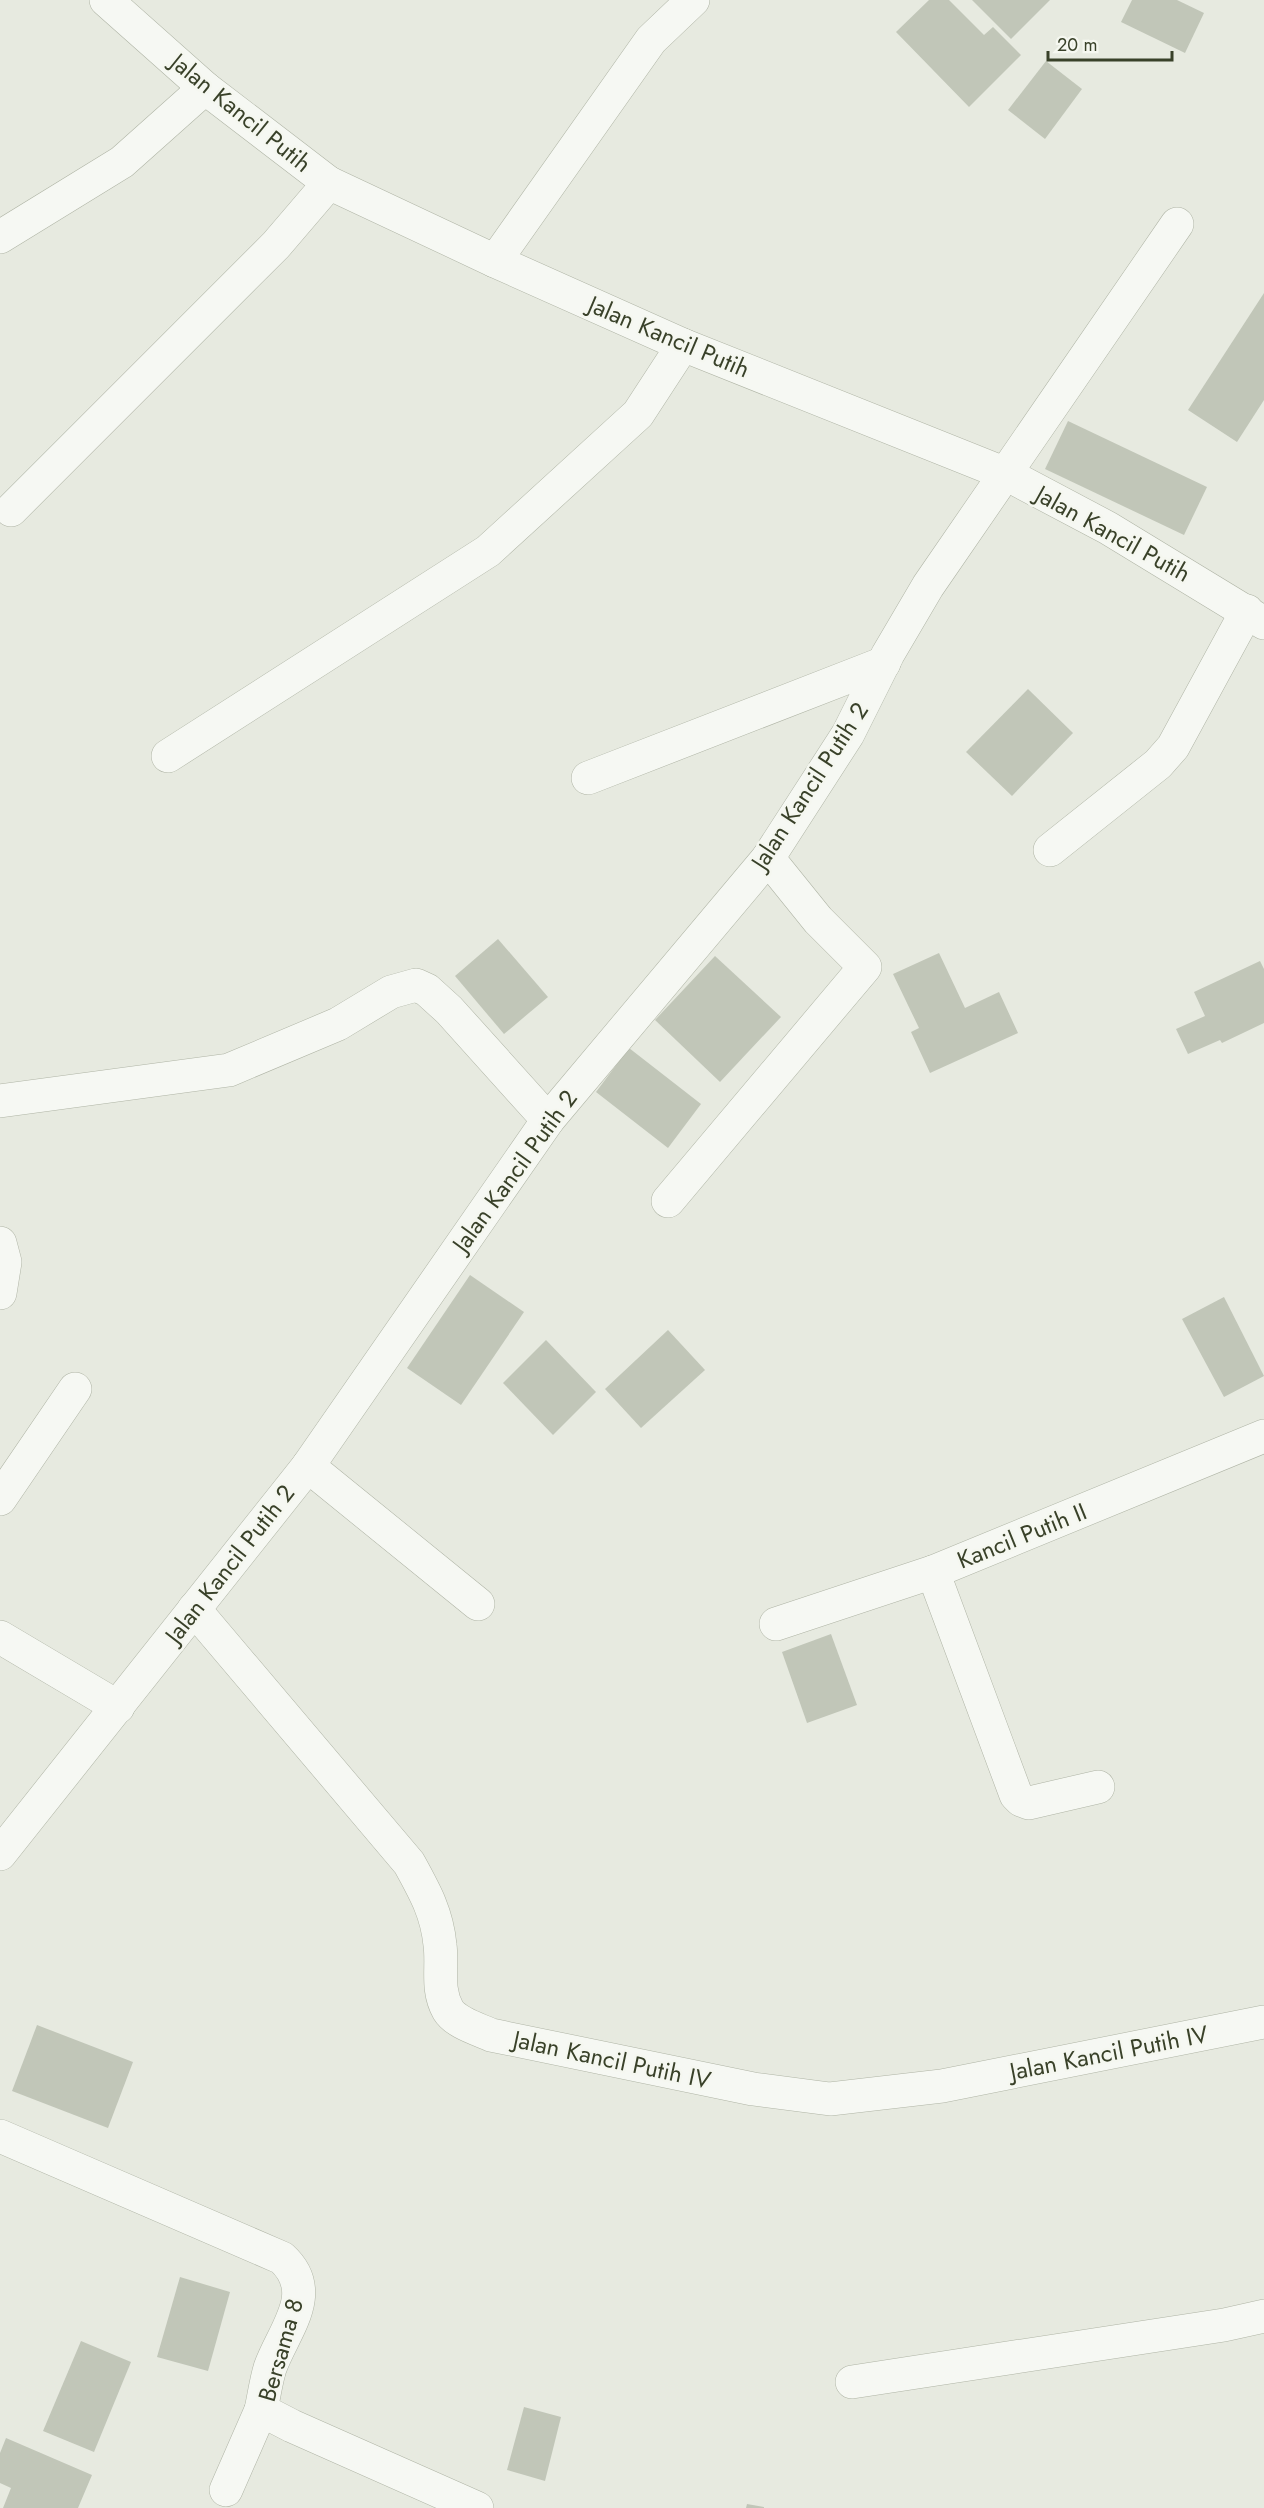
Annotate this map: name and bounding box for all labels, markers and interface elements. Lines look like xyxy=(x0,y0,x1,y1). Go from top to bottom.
scale bar xyxy=(1048,24,1172,62)
text: 20 m xyxy=(1057,32,1097,58)
street label: Jalan Kancil Putih xyxy=(161,43,319,180)
street label: Jalan Kancil Putih xyxy=(580,286,755,386)
street label: Jalan Kancil Putih xyxy=(1027,475,1197,591)
street label: Jalan Kancil Putih 2 xyxy=(741,695,877,879)
street label: Jalan Kancil Putih 2 xyxy=(442,1082,585,1262)
street label: Jalan Kancil Putih 2 xyxy=(155,1477,303,1653)
street label: Kancil Putih II xyxy=(952,1494,1092,1577)
street label: Jalan Kancil Putih IV xyxy=(1004,2016,1211,2089)
street label: Jalan Kancil Putih IV xyxy=(507,2021,714,2098)
street label: Bersama 8 xyxy=(249,2294,312,2406)

